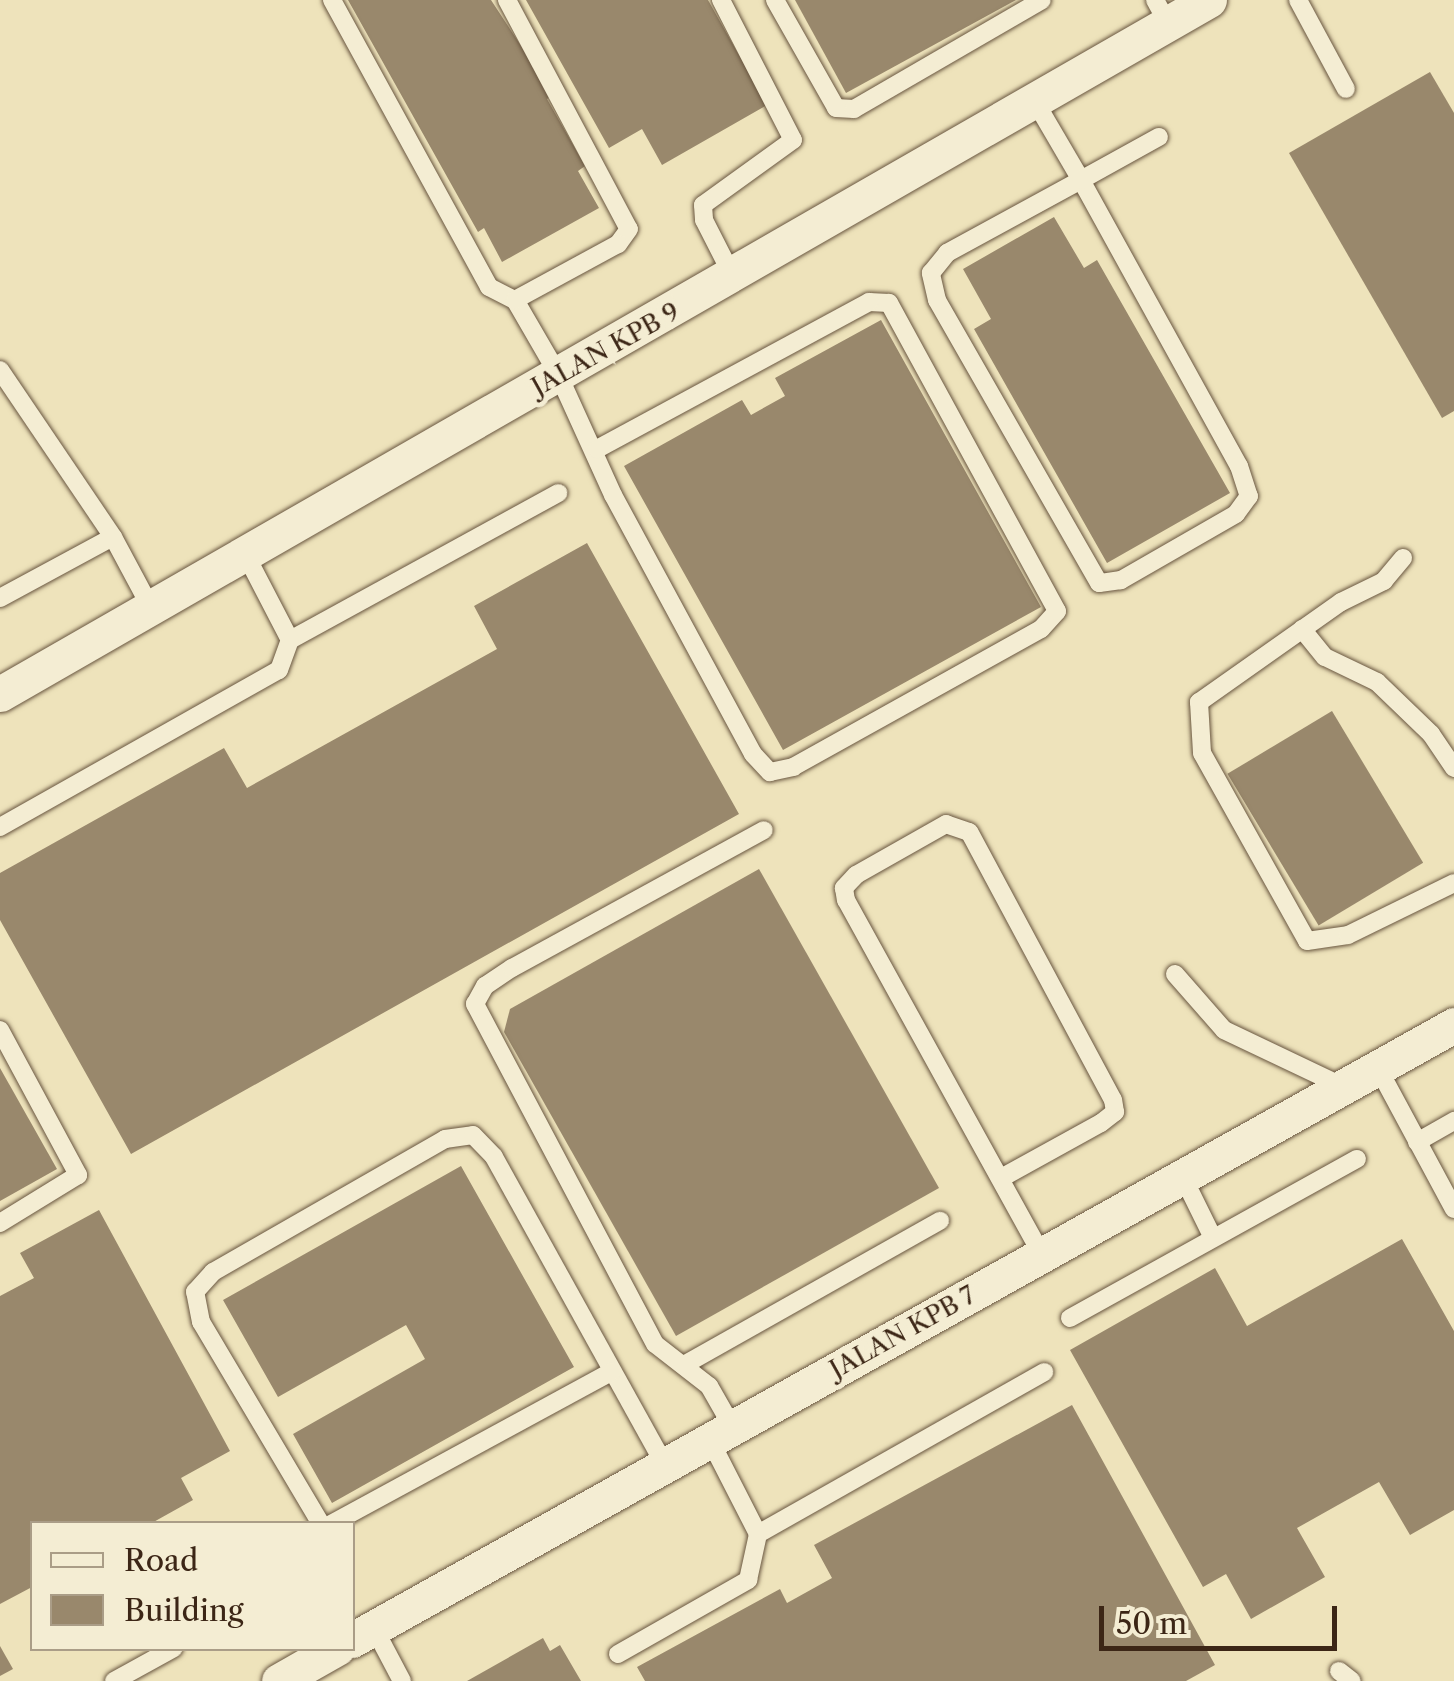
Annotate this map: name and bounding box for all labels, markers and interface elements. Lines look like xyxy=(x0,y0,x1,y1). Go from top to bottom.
street label: JALAN KPB 9 xyxy=(527,297,685,403)
street label: JALAN KPB 7 xyxy=(825,1281,981,1385)
legend xyxy=(30,1521,355,1651)
text: Road xyxy=(124,1542,198,1579)
scale bar xyxy=(1104,1586,1342,1648)
text: Building xyxy=(124,1592,244,1629)
text: 50 m xyxy=(1116,1605,1187,1642)

